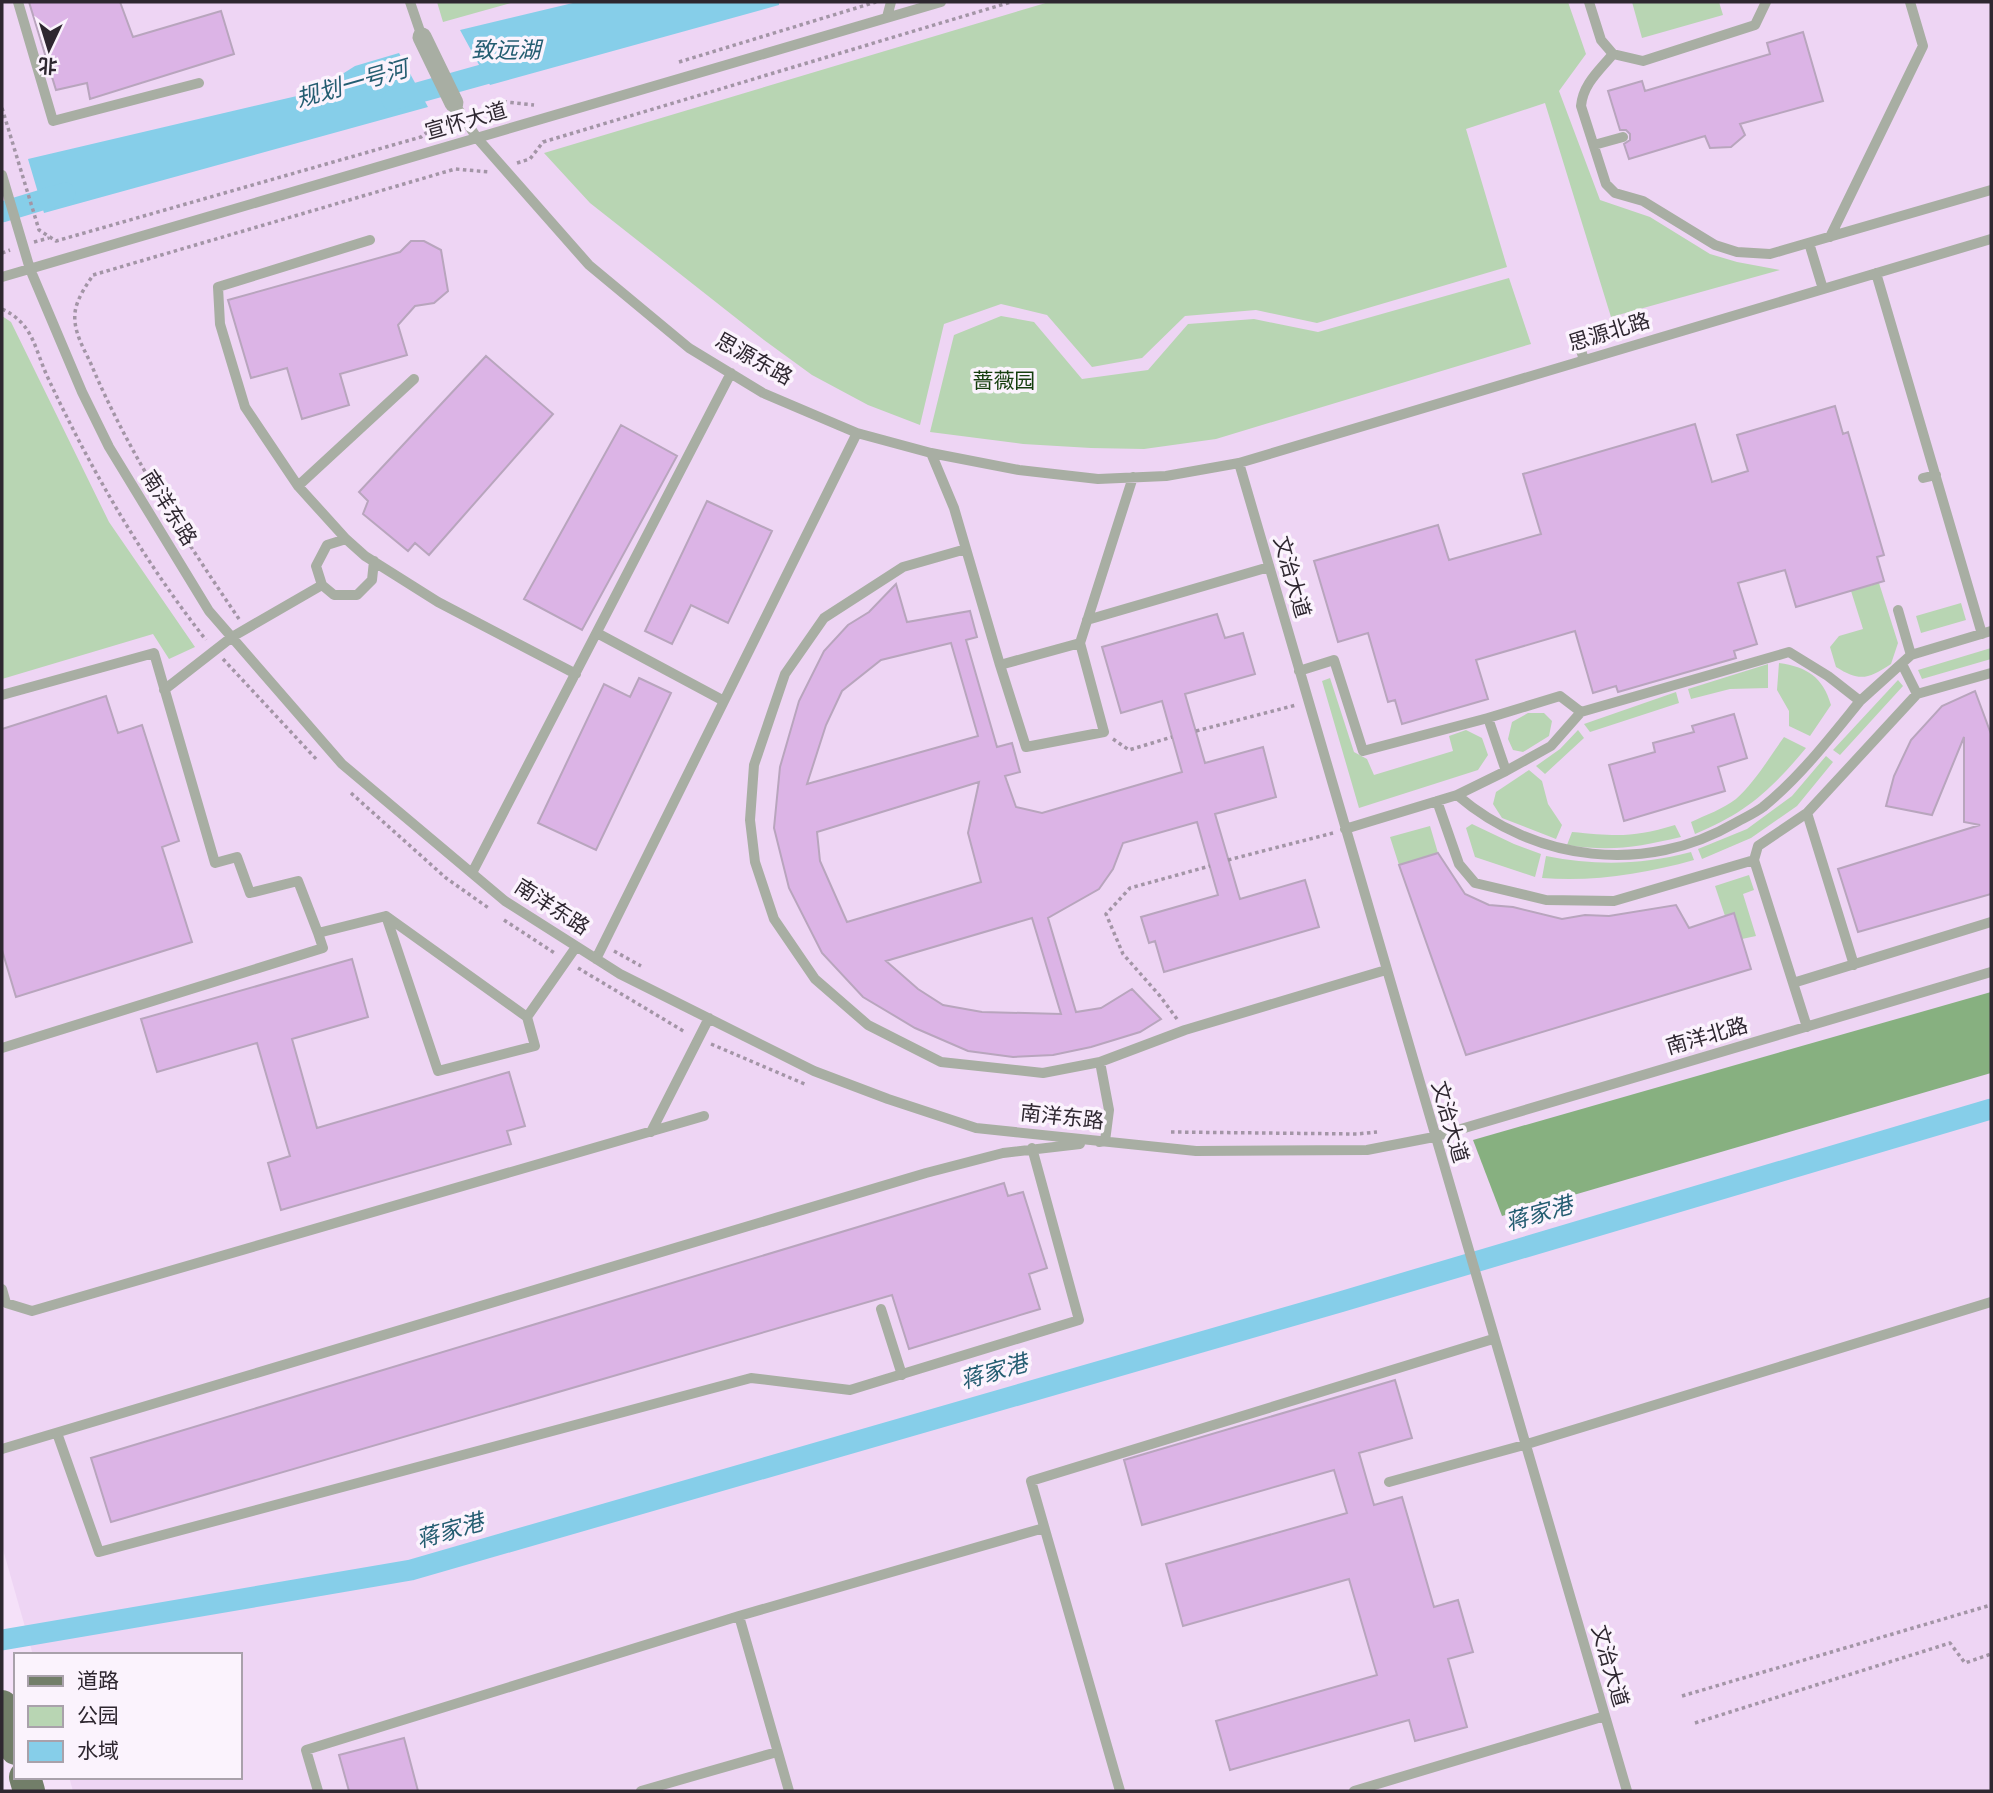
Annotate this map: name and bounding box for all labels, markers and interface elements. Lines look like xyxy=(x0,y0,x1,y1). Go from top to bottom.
north arrow xyxy=(14,14,84,84)
water label: 致远湖 xyxy=(472,34,544,67)
text: 北 xyxy=(37,50,58,79)
water label: 规划一号河 xyxy=(292,51,416,116)
street label: 宣怀大道 xyxy=(421,95,511,147)
street label: 思源北路 xyxy=(1564,305,1654,359)
street label: 思源东路 xyxy=(710,326,798,392)
park label: 蔷薇园 xyxy=(973,366,1036,396)
street label: 南洋东路 xyxy=(134,464,204,552)
street label: 文治大道 xyxy=(1266,532,1318,622)
street label: 南洋东路 xyxy=(509,872,595,942)
street label: 南洋北路 xyxy=(1662,1010,1752,1062)
street label: 文治大道 xyxy=(1424,1077,1476,1167)
street label: 南洋东路 xyxy=(1019,1098,1105,1136)
water label: 蒋家港 xyxy=(1501,1188,1580,1239)
water label: 蒋家港 xyxy=(956,1346,1035,1397)
water label: 蒋家港 xyxy=(412,1505,491,1556)
street label: 文治大道 xyxy=(1584,1621,1636,1711)
legend xyxy=(14,1653,242,1779)
text: 道路 xyxy=(77,1666,119,1696)
text: 公园 xyxy=(77,1701,119,1731)
text: 水域 xyxy=(77,1736,119,1766)

